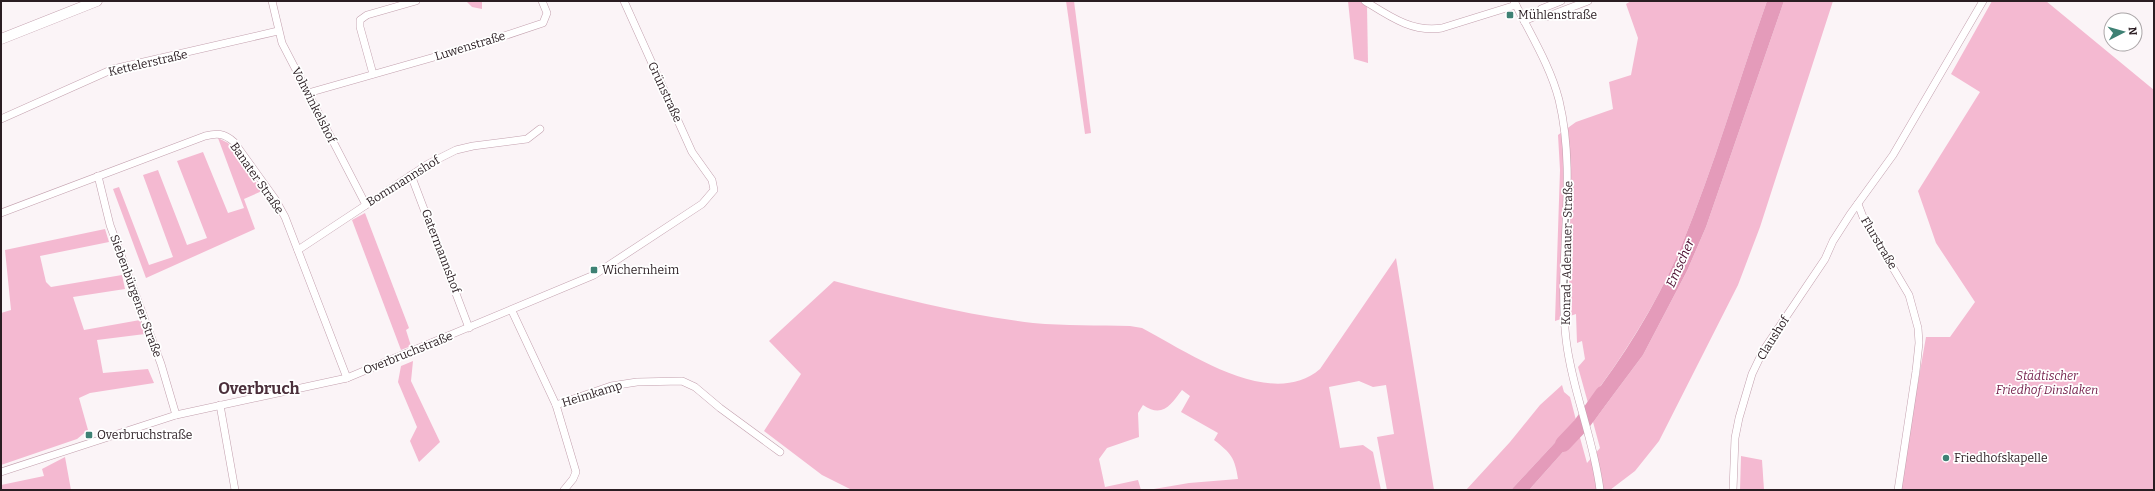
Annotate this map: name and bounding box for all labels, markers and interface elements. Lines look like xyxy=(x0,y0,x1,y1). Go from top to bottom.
place label: Mühlenstraße xyxy=(1518,8,1597,22)
marker: Mühlenstraße xyxy=(1505,10,1515,20)
north arrow xyxy=(2103,12,2143,52)
text: N xyxy=(2126,26,2139,36)
street label: Luwenstraße xyxy=(433,29,507,63)
street label: Kettelerstraße xyxy=(107,47,189,79)
street label: Grünstraße xyxy=(645,60,685,124)
street label: Vohwinkelshof xyxy=(289,65,339,146)
street label: Banater Straße xyxy=(227,140,287,216)
street label: Bommannshof xyxy=(364,153,443,209)
street label: Konrad-Adenauer-Straße xyxy=(1559,181,1575,325)
street label: Gatermannshof xyxy=(419,207,464,296)
street label: Flurstraße xyxy=(1858,214,1900,272)
street label: Siebenbürgener Straße xyxy=(107,233,165,359)
water label: Emscher xyxy=(1663,236,1698,289)
place label: Wichernheim xyxy=(602,263,680,277)
marker: Wichernheim xyxy=(589,265,599,275)
street label: Claushof xyxy=(1754,313,1792,362)
street label: Overbruchstraße xyxy=(361,329,455,377)
park label: Städtischer Friedhof Dinslaken xyxy=(1996,369,2098,397)
street label: Heimkamp xyxy=(560,378,624,410)
district label: Overbruch xyxy=(218,379,300,398)
place label: Overbruchstraße xyxy=(97,428,192,442)
marker: Overbruchstraße xyxy=(84,430,94,440)
place label: Friedhofskapelle xyxy=(1954,451,2047,465)
marker: Friedhofskapelle xyxy=(1941,453,1951,463)

